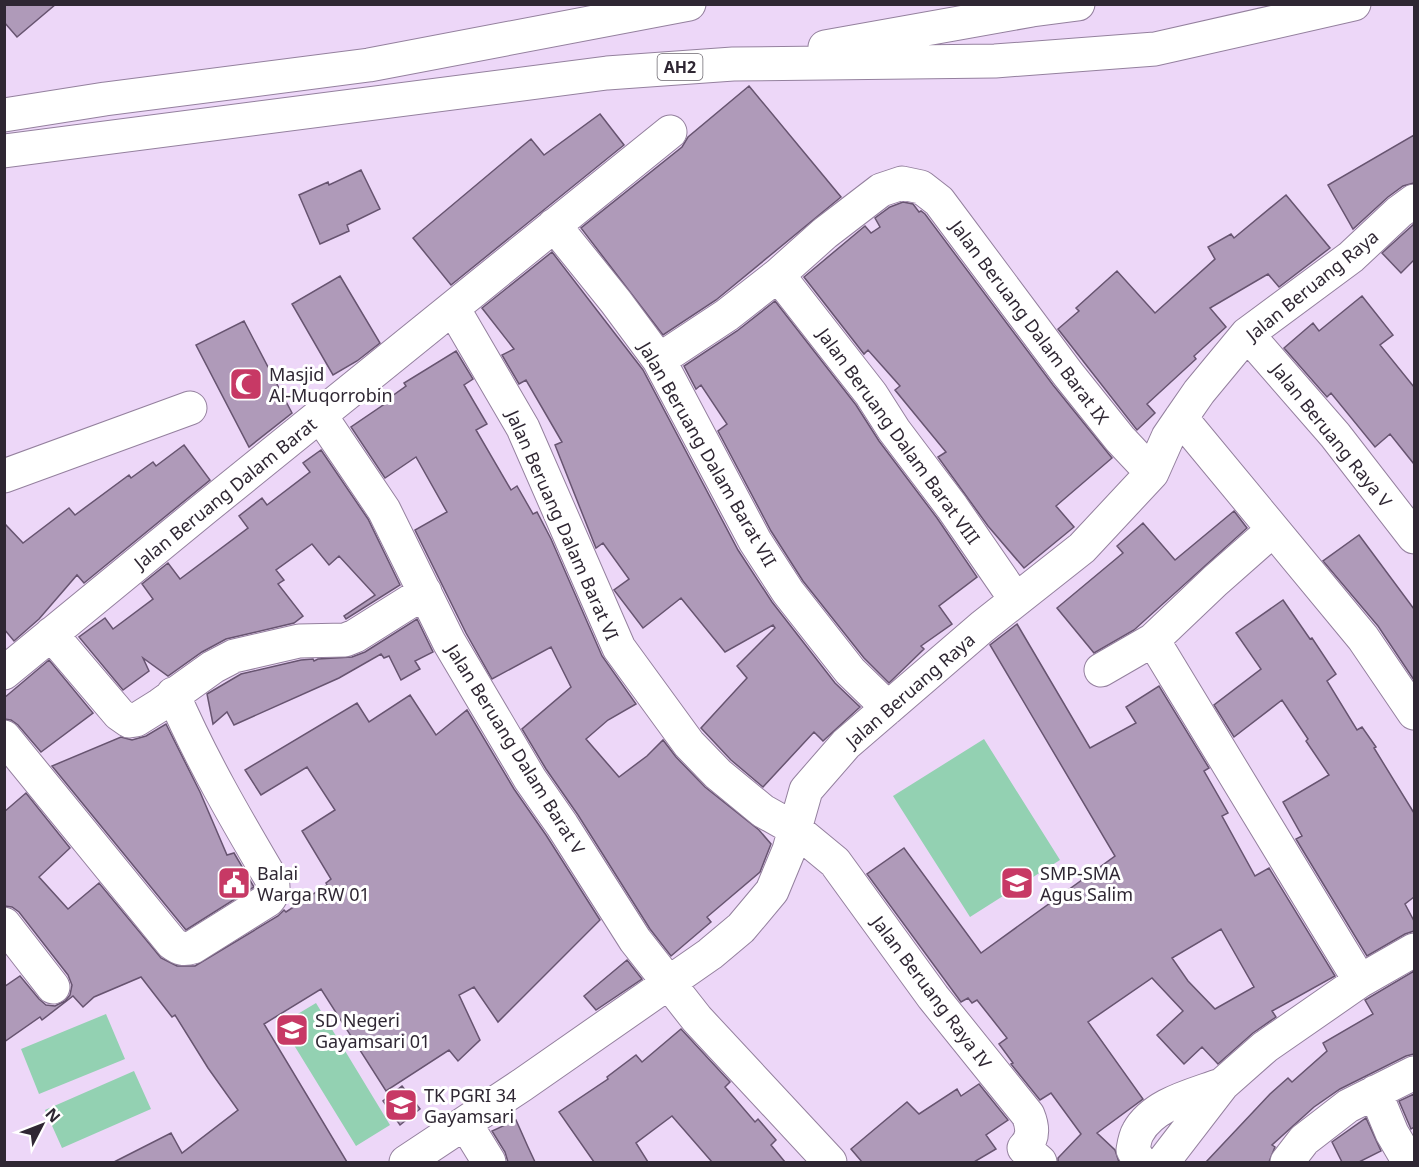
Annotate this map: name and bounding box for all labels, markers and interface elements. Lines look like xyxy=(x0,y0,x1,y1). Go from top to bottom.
road number: AH2 xyxy=(658,54,702,80)
street label: Jalan Beruang Dalam Barat IX xyxy=(944,214,1115,429)
street label: Jalan Beruang Raya xyxy=(1239,224,1383,347)
street label: Jalan Beruang Dalam Barat VIII xyxy=(811,321,986,549)
street label: Jalan Beruang Dalam Barat VII xyxy=(633,336,782,571)
street label: Jalan Beruang Raya V xyxy=(1265,356,1398,512)
place label: Masjid Al-Muqorrobin xyxy=(269,362,393,407)
mosque icon: Masjid Al-Muqorrobin xyxy=(228,366,264,402)
street label: Jalan Beruang Dalam Barat VI xyxy=(500,404,625,644)
street label: Jalan Beruang Dalam Barat xyxy=(127,412,321,575)
street label: Jalan Beruang Raya xyxy=(839,627,980,754)
street label: Jalan Beruang Dalam Barat V xyxy=(440,638,591,859)
place label: Balai Warga RW 01 xyxy=(257,861,370,906)
place label: SMP-SMA Agus Salim xyxy=(1040,861,1133,906)
public building icon: Balai Warga RW 01 xyxy=(216,865,252,901)
school or university icon: SMP-SMA Agus Salim xyxy=(999,865,1035,901)
street label: Jalan Beruang Raya IV xyxy=(866,909,997,1073)
place label: SD Negeri Gayamsari 01 xyxy=(315,1008,430,1053)
school or university icon: SD Negeri Gayamsari 01 xyxy=(274,1012,310,1048)
place label: TK PGRI 34 Gayamsari xyxy=(424,1083,516,1128)
school or university icon: TK PGRI 34 Gayamsari xyxy=(383,1087,419,1123)
north arrow xyxy=(12,1095,72,1155)
text: N xyxy=(41,1103,66,1127)

